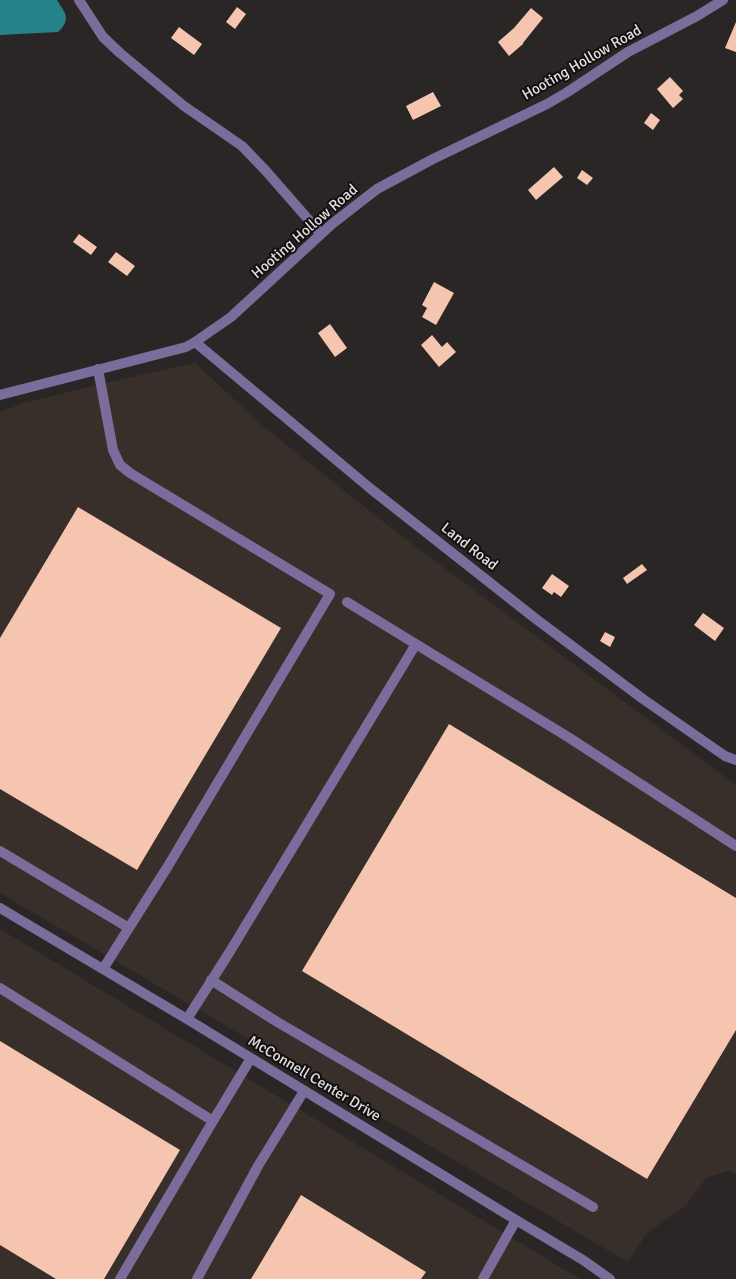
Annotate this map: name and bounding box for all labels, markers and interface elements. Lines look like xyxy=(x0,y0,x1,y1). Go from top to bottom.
street label: Hooting Hollow Road xyxy=(519,22,645,104)
street label: Hooting Hollow Road xyxy=(248,181,362,283)
street label: Land Road xyxy=(437,519,501,575)
street label: McConnell Center Drive xyxy=(244,1032,384,1126)

